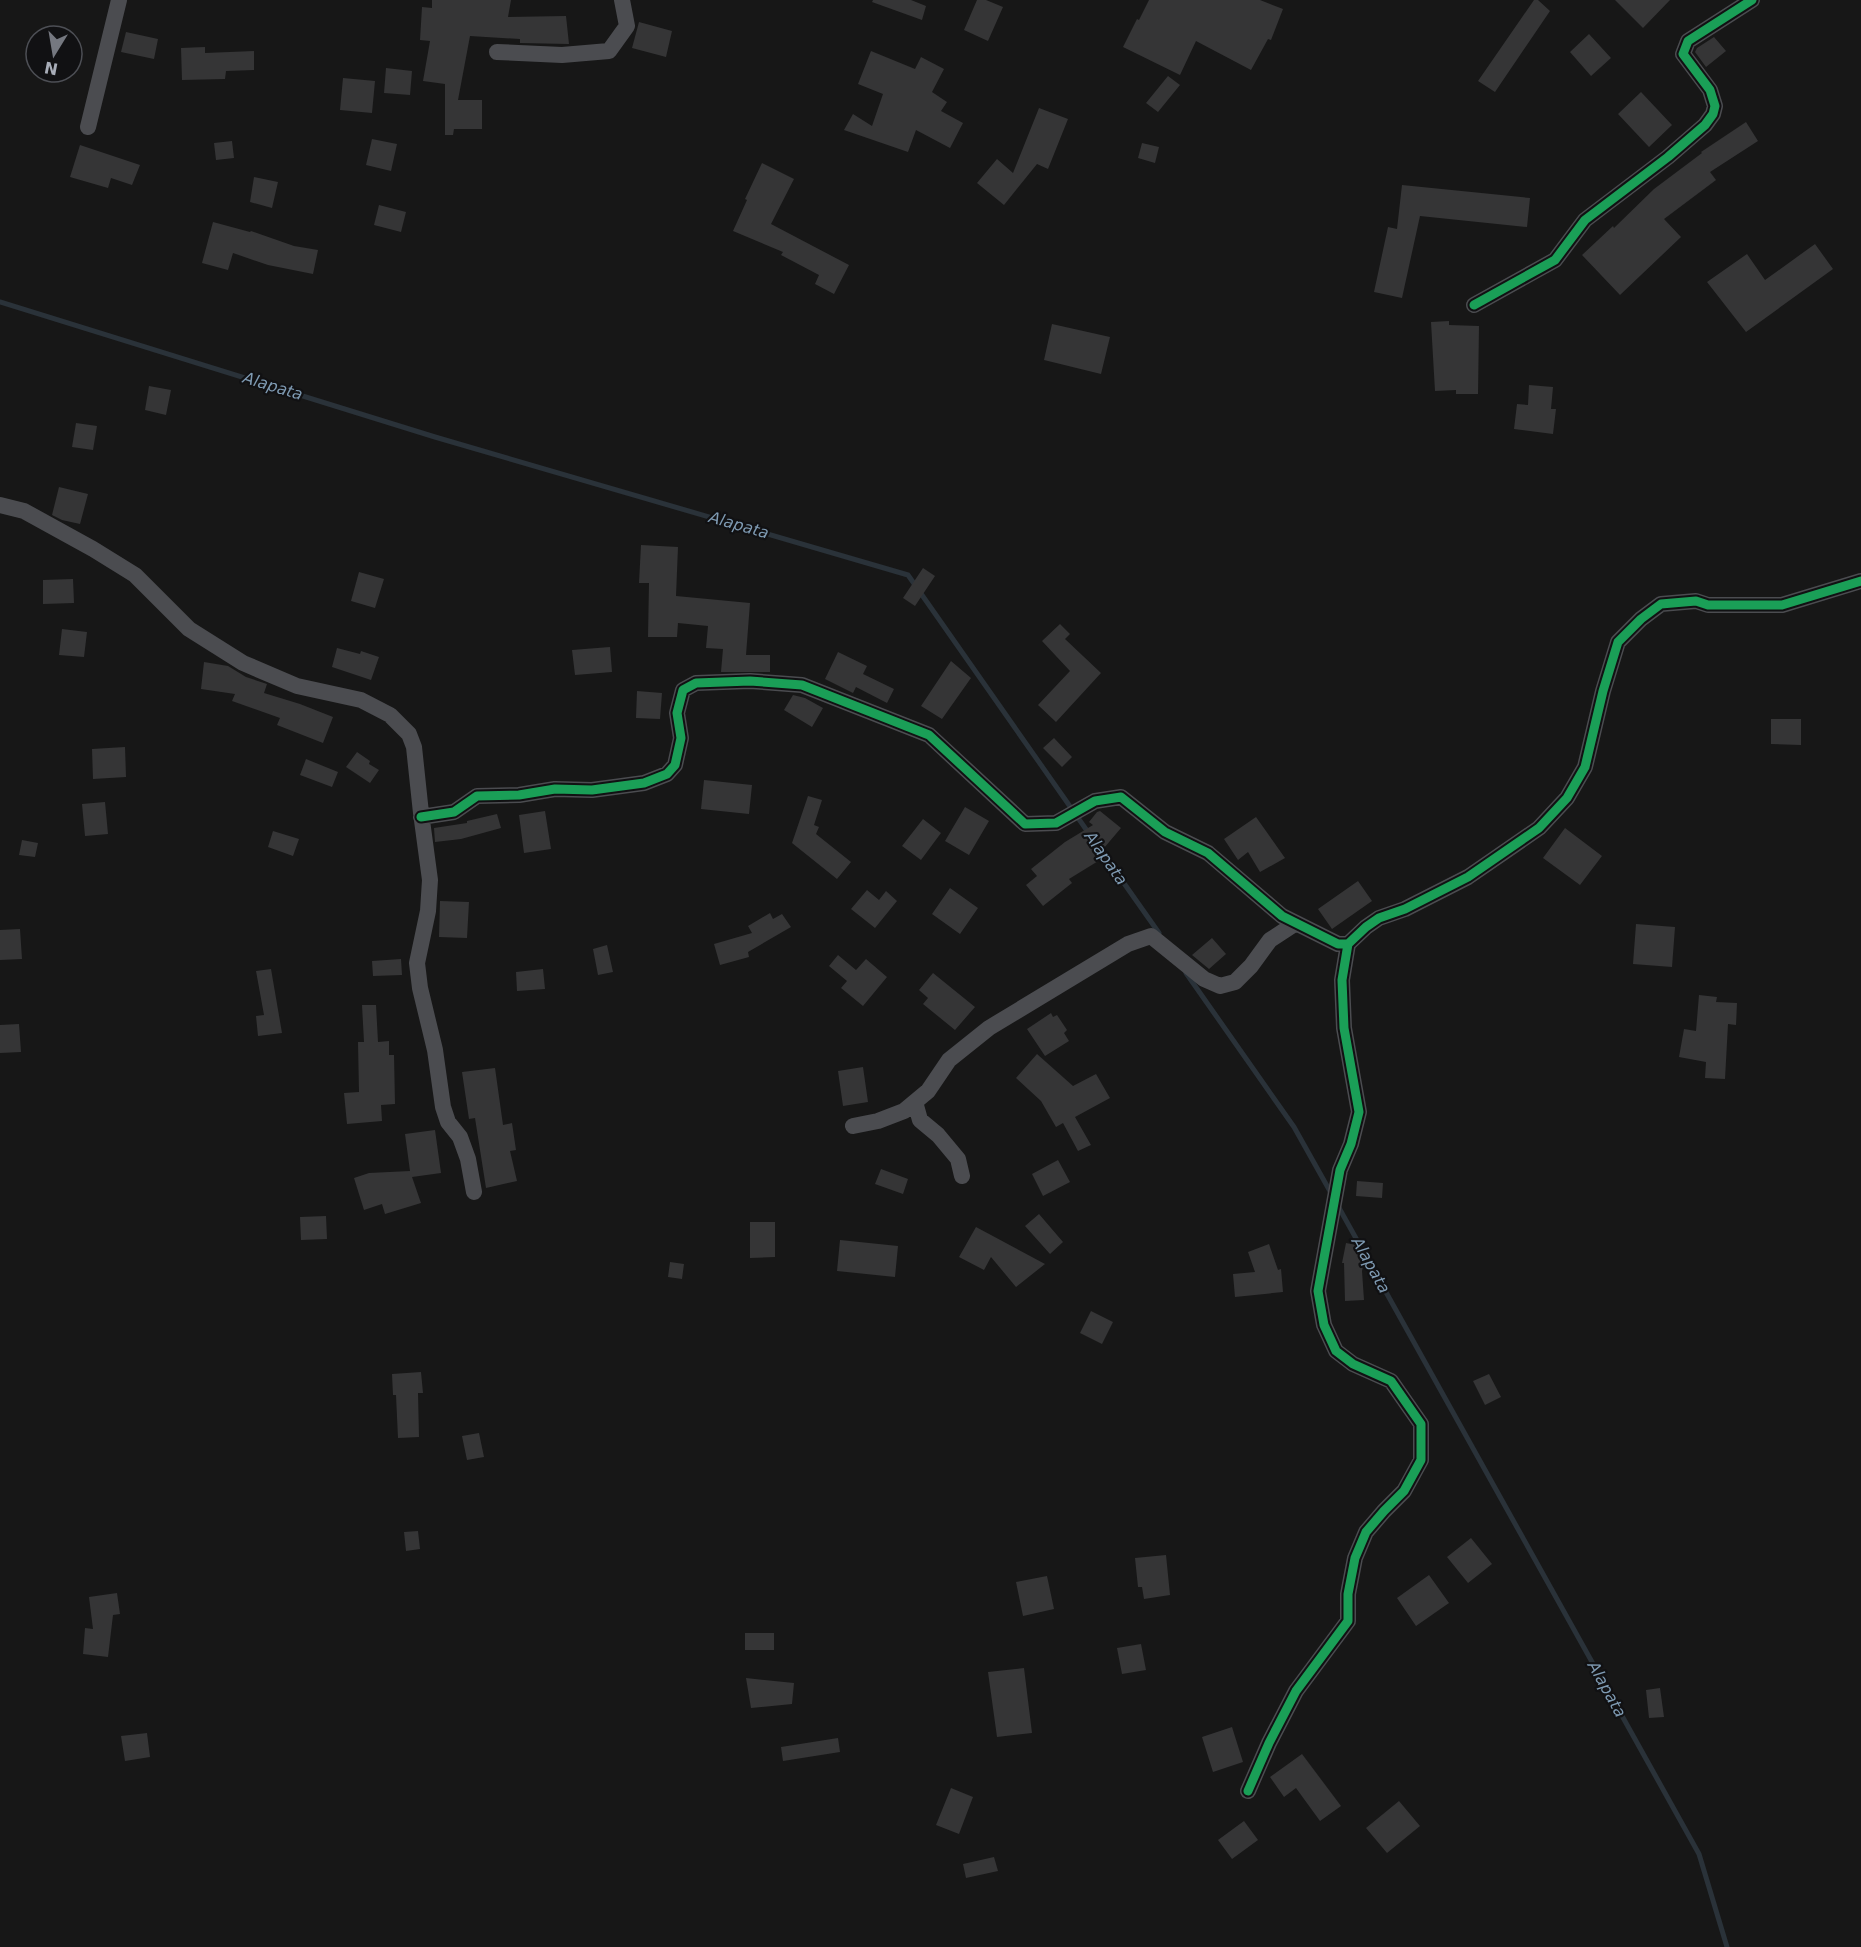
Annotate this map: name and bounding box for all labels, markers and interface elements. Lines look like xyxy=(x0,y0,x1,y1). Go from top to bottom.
north arrow xyxy=(24,24,84,84)
text: N xyxy=(43,58,60,79)
water label: Alapata xyxy=(240,368,305,404)
water label: Alapata xyxy=(706,507,771,543)
water label: Alapata xyxy=(1080,827,1131,889)
water label: Alapata xyxy=(1347,1233,1394,1296)
water label: Alapata xyxy=(1583,1657,1630,1720)

